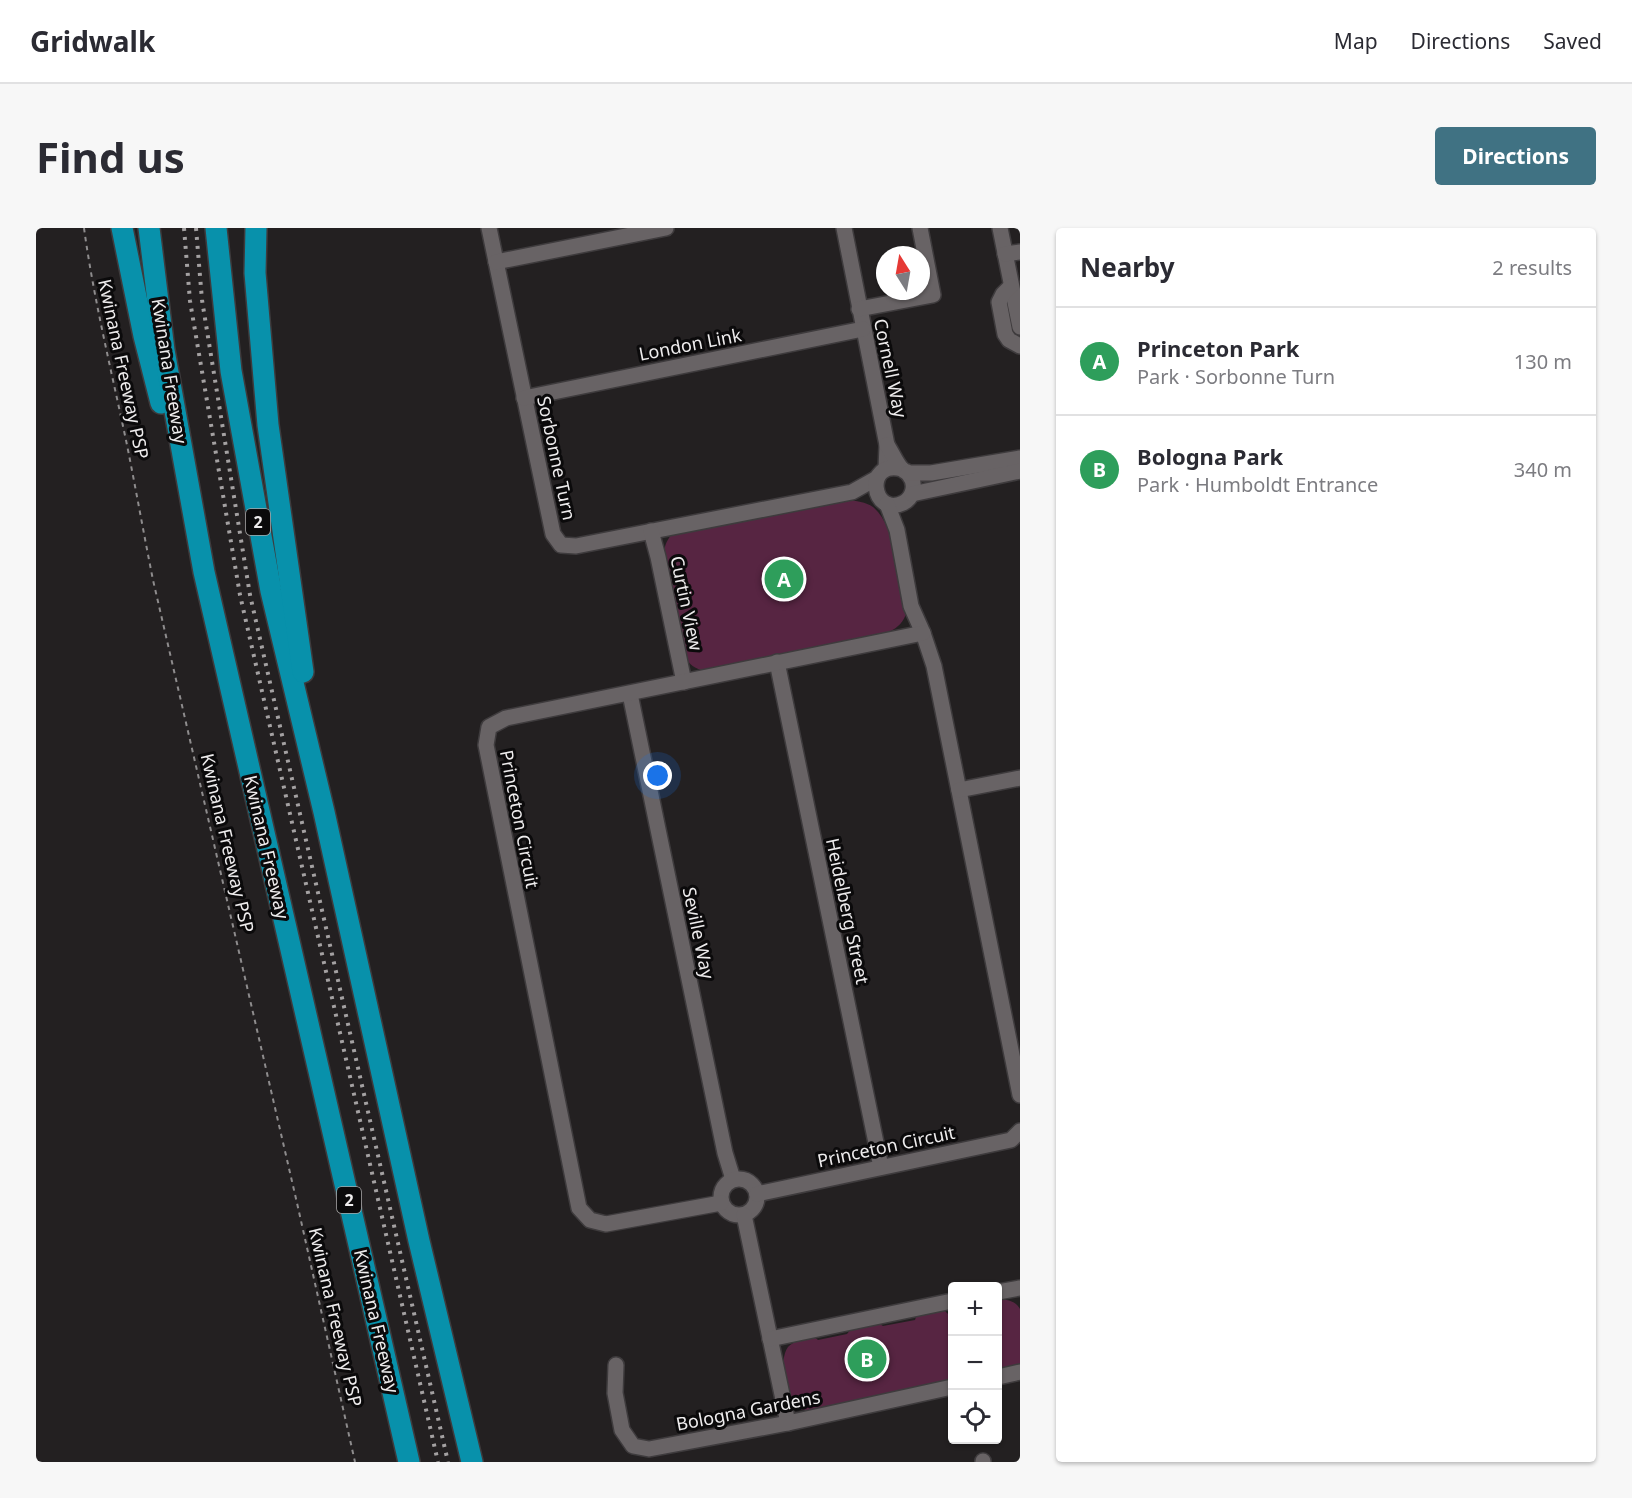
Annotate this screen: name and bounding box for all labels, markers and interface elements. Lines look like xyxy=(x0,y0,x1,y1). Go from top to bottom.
text: Gridwalk xyxy=(30,22,155,60)
text: Map xyxy=(1334,27,1378,55)
text: Directions xyxy=(1411,27,1510,55)
text: Saved xyxy=(1543,27,1602,55)
button: Directions xyxy=(1435,127,1596,185)
text: Find us xyxy=(36,128,185,185)
north arrow xyxy=(876,246,930,300)
text: Nearby xyxy=(1080,249,1175,285)
text: 2 results xyxy=(1492,254,1572,281)
street label: Kwinana Freeway PSP xyxy=(93,277,155,461)
street label: Kwinana Freeway xyxy=(147,297,193,446)
street label: Cornell Way xyxy=(869,316,913,420)
street label: London Link xyxy=(637,322,744,366)
text: Princeton Park xyxy=(1137,333,1300,363)
text: A xyxy=(1093,348,1106,375)
text: 130 m xyxy=(1514,348,1572,375)
text: Park · Sorbonne Turn xyxy=(1137,363,1335,390)
street label: Sorbonne Turn xyxy=(532,394,582,522)
text: Bologna Park xyxy=(1137,441,1283,471)
text: B xyxy=(1093,456,1106,483)
text: 340 m xyxy=(1514,456,1572,483)
text: Park · Humboldt Entrance xyxy=(1137,471,1378,498)
road number: 2 xyxy=(246,509,270,535)
street label: Curtin View xyxy=(665,553,709,653)
pin: A xyxy=(764,556,804,602)
street label: Princeton Circuit xyxy=(495,748,545,891)
street label: Kwinana Freeway PSP xyxy=(196,751,260,935)
your location xyxy=(643,761,672,790)
street label: Kwinana Freeway xyxy=(239,773,295,922)
street label: Heidelberg Street xyxy=(821,836,875,987)
street label: Seville Way xyxy=(678,885,721,982)
street label: Princeton Circuit xyxy=(815,1120,957,1172)
road number: 2 xyxy=(337,1187,361,1213)
street label: Kwinana Freeway PSP xyxy=(304,1225,368,1409)
street label: Kwinana Freeway xyxy=(349,1247,405,1396)
map controls xyxy=(948,1282,1002,1444)
button: + xyxy=(948,1282,1002,1336)
pin: B xyxy=(848,1336,886,1382)
button: − xyxy=(948,1336,1002,1390)
street label: Bologna Gardens xyxy=(674,1384,822,1436)
button: locate xyxy=(948,1390,1002,1444)

